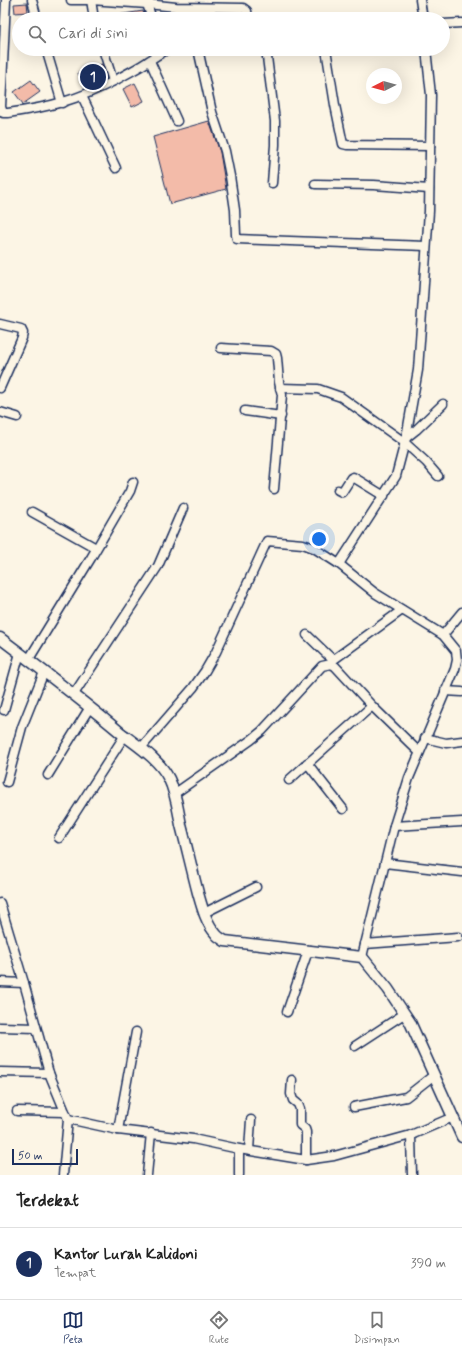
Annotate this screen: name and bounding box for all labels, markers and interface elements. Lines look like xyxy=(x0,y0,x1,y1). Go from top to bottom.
search box xyxy=(12,12,450,56)
icon: search xyxy=(26,23,48,45)
text: Cari di sini xyxy=(58,24,128,44)
pin: 1 xyxy=(80,62,106,92)
north arrow xyxy=(366,68,402,104)
your location xyxy=(309,529,329,549)
scale bar xyxy=(12,1147,78,1166)
text: 50 m xyxy=(18,1149,43,1163)
text: Terdekat xyxy=(16,1190,79,1212)
text: Kantor Lurah Kalidoni xyxy=(54,1245,198,1265)
text: 1 xyxy=(26,1255,32,1272)
text: 390 m xyxy=(411,1255,446,1272)
text: Tempat xyxy=(54,1265,96,1282)
tab: Peta xyxy=(62,1309,84,1347)
tab: Rute xyxy=(208,1309,230,1347)
tab: Disimpan xyxy=(354,1309,400,1347)

